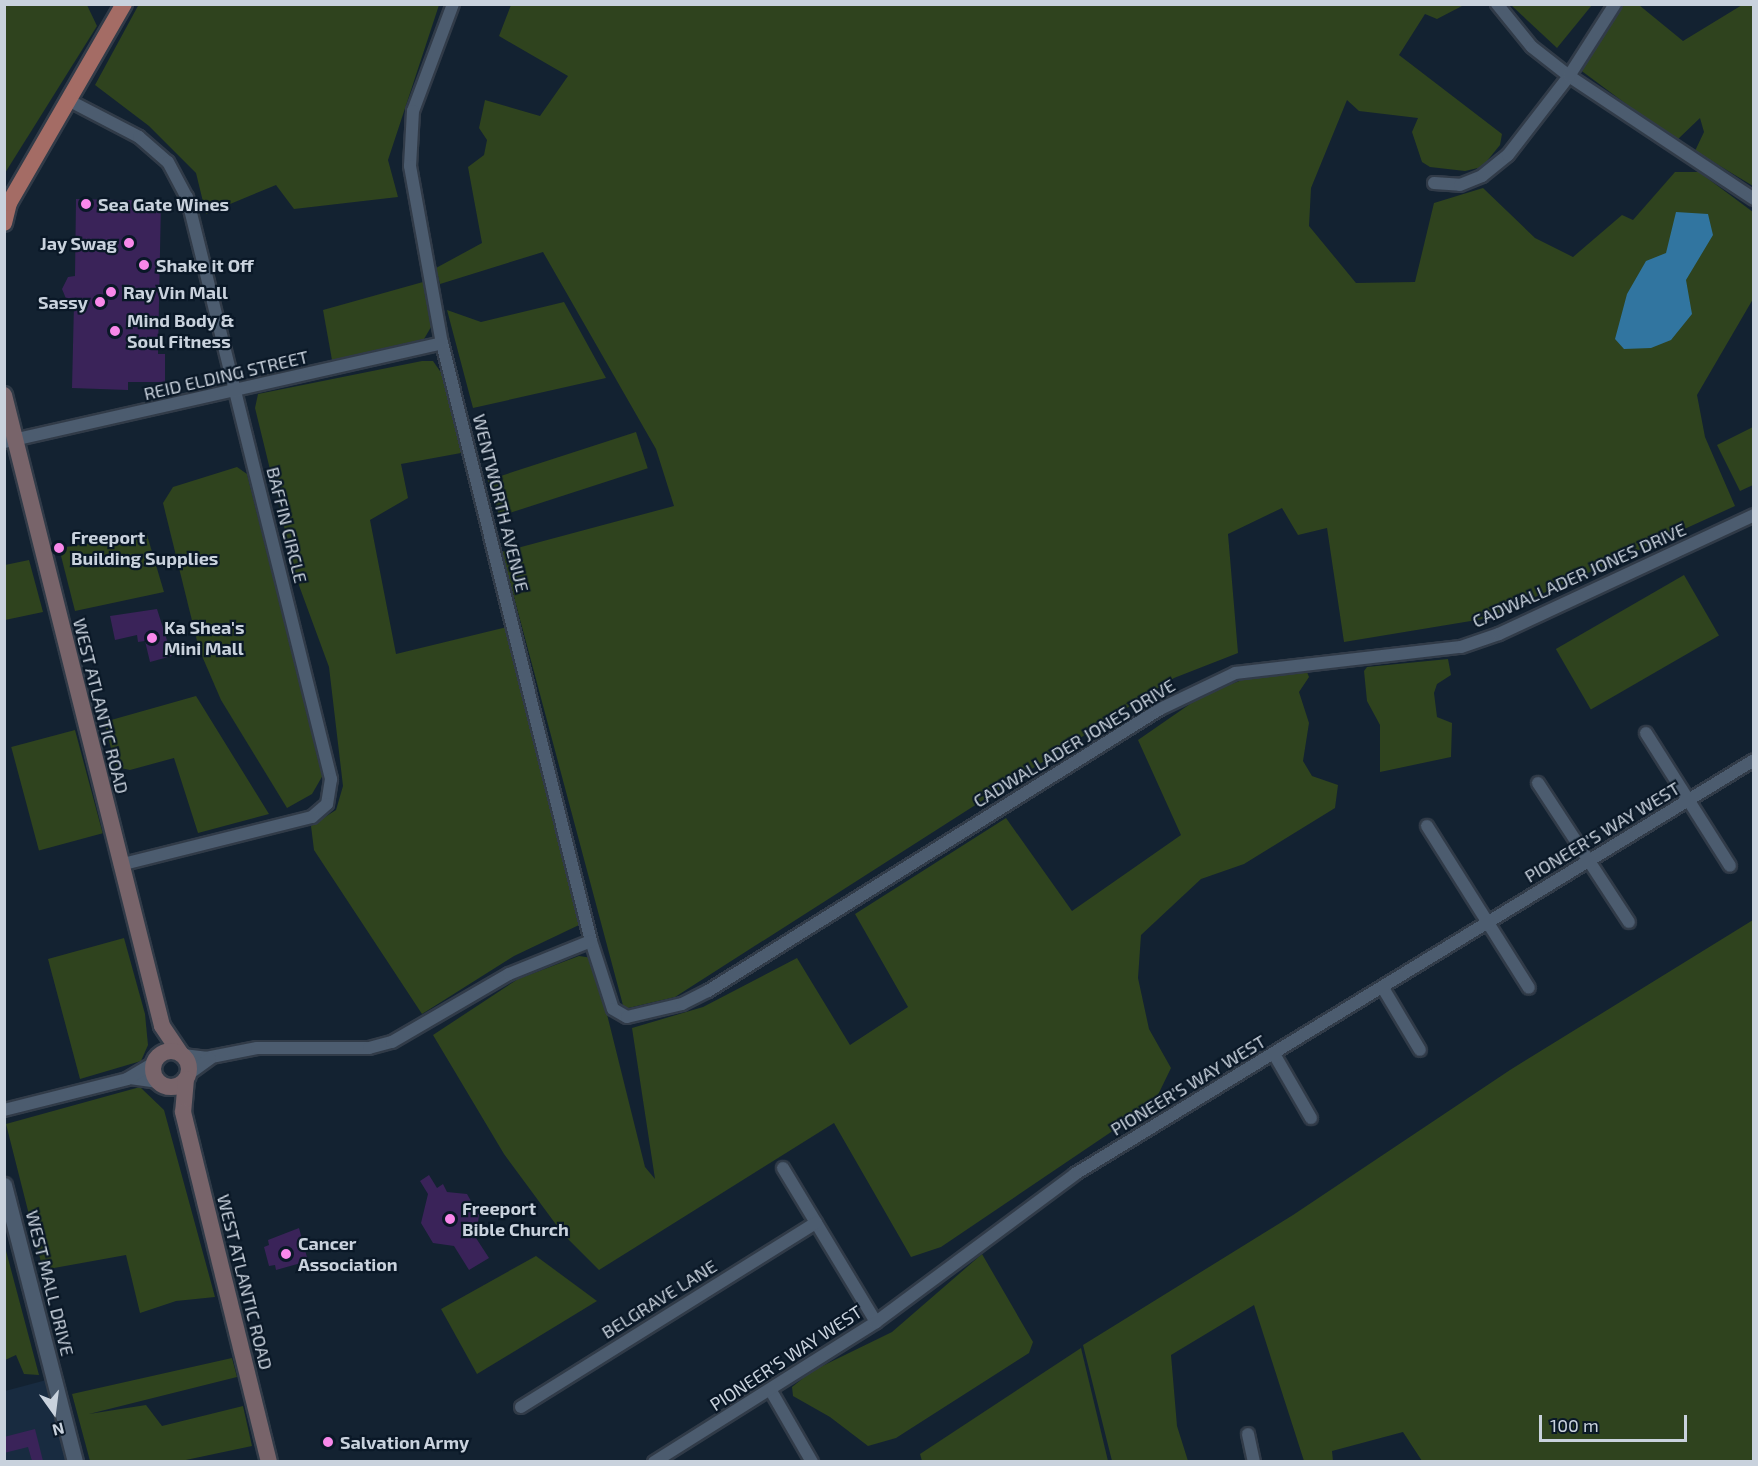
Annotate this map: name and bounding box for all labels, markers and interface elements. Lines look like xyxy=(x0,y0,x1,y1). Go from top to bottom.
place label: Sea Gate Wines xyxy=(98,193,229,215)
marker: Sea Gate Wines xyxy=(79,197,93,211)
place label: Jay Swag xyxy=(40,232,117,254)
marker: Jay Swag xyxy=(122,236,136,250)
place label: Shake it Off xyxy=(156,254,254,276)
marker: Shake it Off xyxy=(137,258,151,272)
place label: Ray Vin Mall xyxy=(123,281,229,303)
marker: Ray Vin Mall xyxy=(104,285,118,299)
place label: Sassy xyxy=(38,291,88,313)
marker: Sassy xyxy=(93,295,107,309)
place label: Mind Body & Soul Fitness xyxy=(127,310,235,352)
marker: Mind Body & Soul Fitness xyxy=(108,324,122,338)
street label: REID ELDING STREET xyxy=(142,346,310,404)
street label: WENTWORTH AVENUE xyxy=(468,412,534,594)
street label: BAFFIN CIRCLE xyxy=(262,465,312,585)
street label: CADWALLADER JONES DRIVE xyxy=(1469,518,1689,632)
place label: Freeport Building Supplies xyxy=(71,527,218,570)
marker: Freeport Building Supplies xyxy=(52,541,66,555)
street label: WEST ATLANTIC ROAD xyxy=(69,616,133,796)
place label: Ka Shea's Mini Mall xyxy=(164,617,244,660)
marker: Ka Shea's Mini Mall xyxy=(145,631,159,645)
street label: CADWALLADER JONES DRIVE xyxy=(969,674,1179,812)
street label: PIONEER'S WAY WEST xyxy=(1520,777,1684,887)
street label: PIONEER'S WAY WEST xyxy=(1106,1030,1270,1140)
street label: WEST ATLANTIC ROAD xyxy=(213,1192,277,1372)
place label: Freeport Bible Church xyxy=(462,1198,569,1240)
street label: WEST MALL DRIVE xyxy=(21,1208,79,1358)
marker: Freeport Bible Church xyxy=(443,1212,457,1226)
place label: Cancer Association xyxy=(298,1233,398,1276)
marker: Cancer Association xyxy=(279,1247,293,1261)
street label: BELGRAVE LANE xyxy=(598,1255,720,1343)
street label: PIONEER'S WAY WEST xyxy=(705,1300,867,1416)
north arrow xyxy=(24,1382,84,1442)
scale bar xyxy=(1542,1403,1690,1441)
text: 100 m xyxy=(1550,1414,1599,1436)
text: N xyxy=(51,1419,66,1441)
place label: Salvation Army xyxy=(340,1431,470,1453)
marker: Salvation Army xyxy=(321,1435,335,1449)

